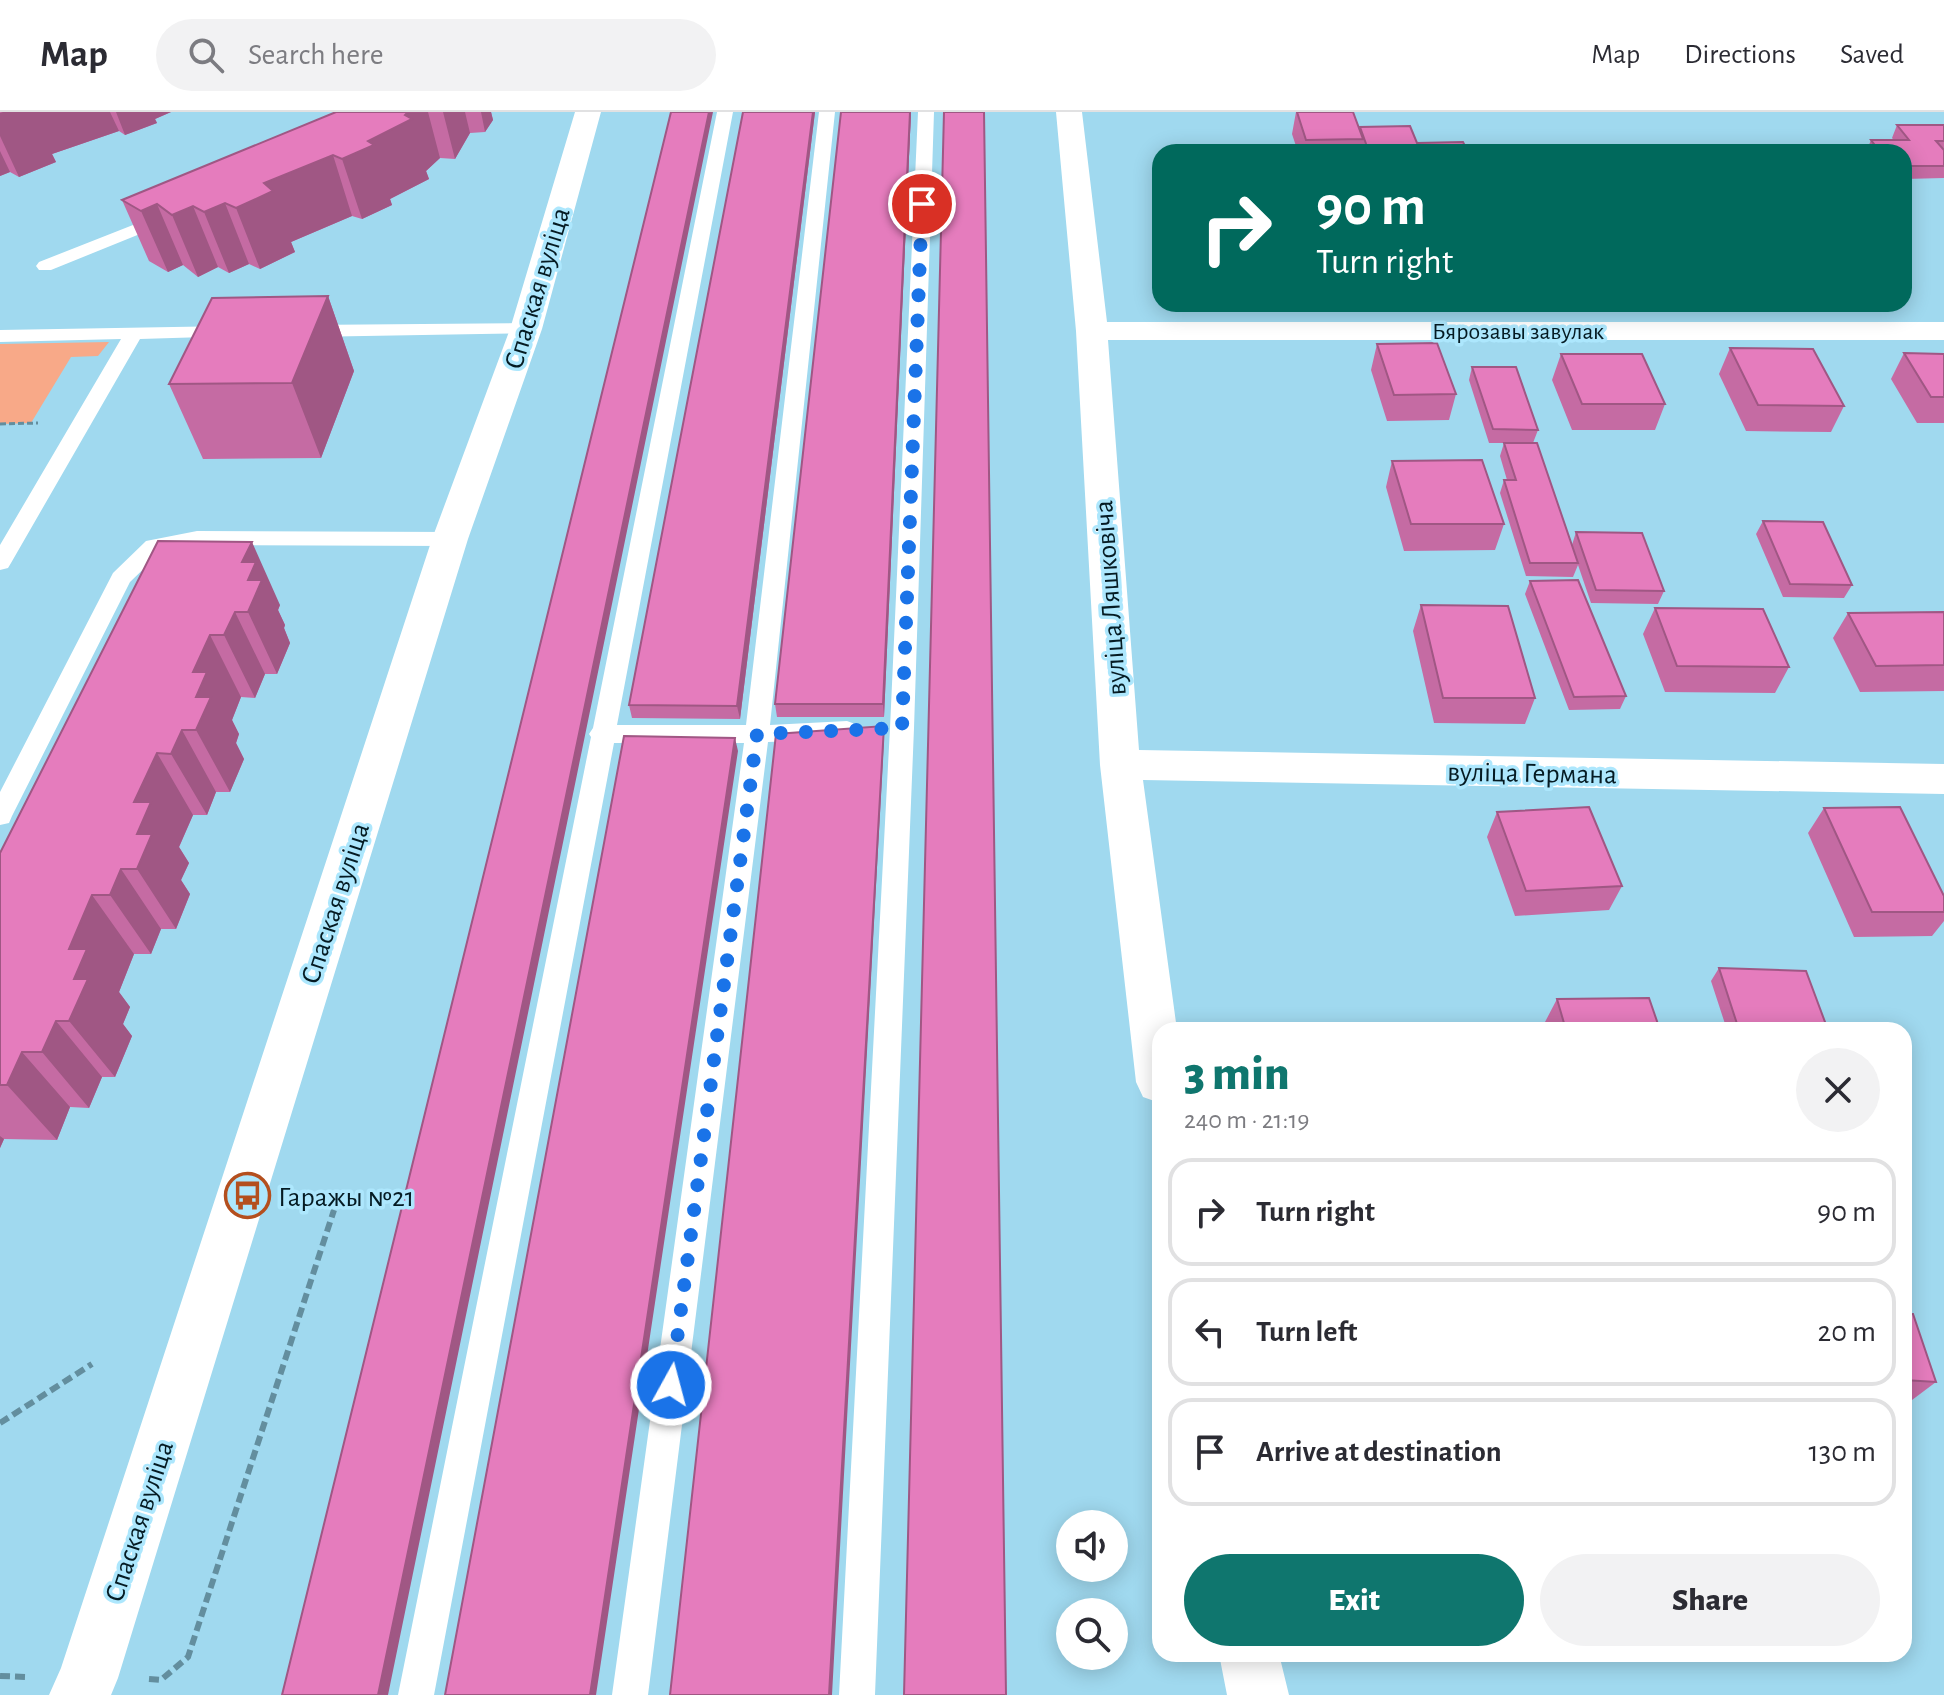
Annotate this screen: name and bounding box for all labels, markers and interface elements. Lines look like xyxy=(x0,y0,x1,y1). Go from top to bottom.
search box xyxy=(156,19,716,91)
icon: search xyxy=(184,33,228,77)
text: Map xyxy=(40,36,108,74)
text: Search here xyxy=(248,40,384,70)
text: Map xyxy=(1591,41,1640,69)
text: Directions xyxy=(1684,41,1796,69)
text: Saved xyxy=(1840,41,1904,69)
pin xyxy=(888,170,956,238)
icon: right xyxy=(1184,176,1288,280)
text: 90 m xyxy=(1316,179,1426,235)
icon: arrive xyxy=(900,182,944,226)
street label: Спаская вуліца xyxy=(500,204,576,373)
text: Turn right xyxy=(1316,244,1453,280)
street label: Бярозавы завулак xyxy=(1432,320,1604,344)
street label: вуліца Ляшковіча xyxy=(1090,499,1132,697)
street label: вуліца Германа xyxy=(1447,759,1617,789)
street label: Спаская вуліца xyxy=(297,819,375,988)
button: close xyxy=(1796,1048,1880,1132)
text: 3 min xyxy=(1184,1051,1290,1099)
text: 240 m · 21:19 xyxy=(1184,1107,1310,1133)
bus stop icon: Гаражы №21 xyxy=(223,1172,271,1220)
place label: Гаражы №21 xyxy=(278,1184,414,1212)
icon: right xyxy=(1188,1190,1232,1234)
text: Turn right xyxy=(1256,1197,1375,1227)
text: 90 m xyxy=(1817,1197,1876,1227)
icon: left xyxy=(1188,1310,1232,1354)
text: Turn left xyxy=(1256,1317,1357,1347)
text: 20 m xyxy=(1818,1317,1876,1347)
position arrow xyxy=(629,1343,713,1427)
icon: arrive xyxy=(1188,1430,1232,1474)
street label: Спаская вуліца xyxy=(101,1437,179,1606)
text: Arrive at destination xyxy=(1256,1437,1502,1467)
text: 130 m xyxy=(1809,1437,1876,1467)
map controls xyxy=(1056,1510,1128,1670)
button: sound xyxy=(1056,1510,1128,1582)
button: Exit xyxy=(1184,1554,1524,1646)
button: Share xyxy=(1540,1554,1880,1646)
button: search xyxy=(1056,1598,1128,1670)

